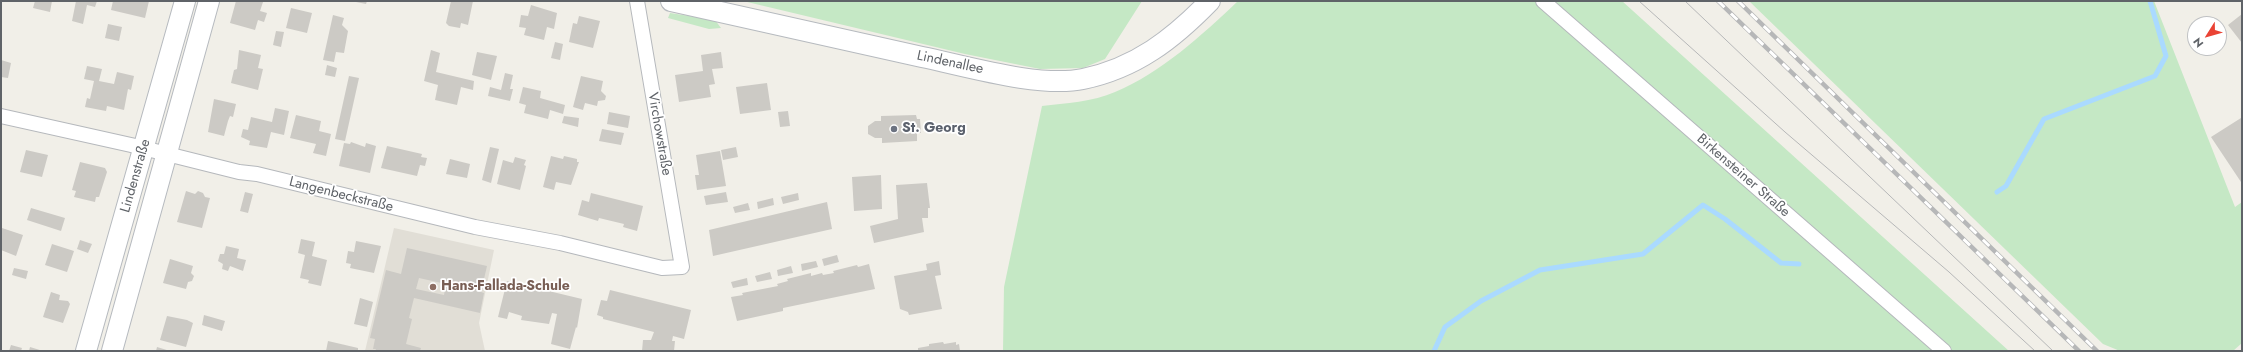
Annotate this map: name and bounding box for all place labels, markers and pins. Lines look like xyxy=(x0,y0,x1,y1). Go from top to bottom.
place label: St. Georg xyxy=(902,121,966,137)
marker: St. Georg xyxy=(889,124,899,134)
place label: Hans-Fallada-Schule xyxy=(441,279,570,295)
marker: Hans-Fallada-Schule xyxy=(428,282,438,292)

